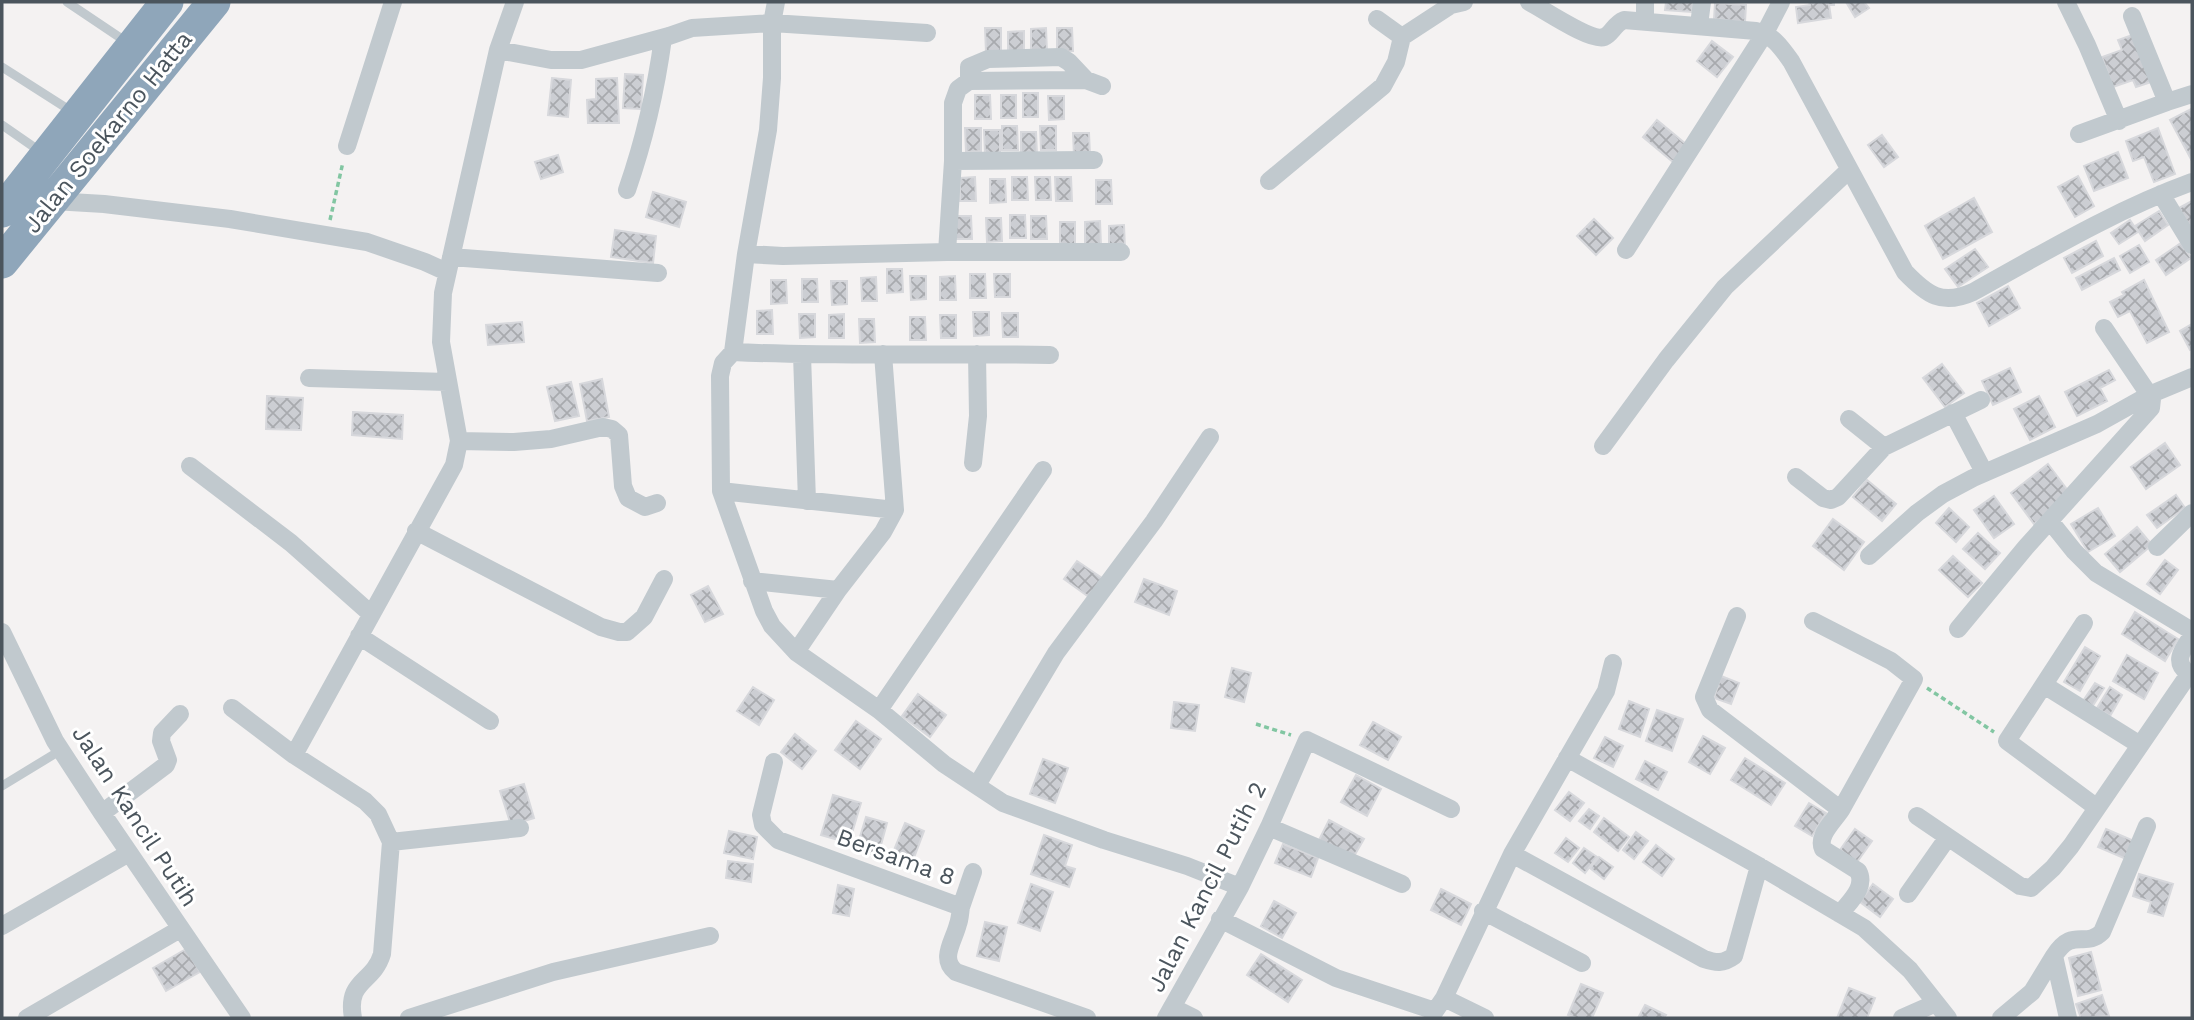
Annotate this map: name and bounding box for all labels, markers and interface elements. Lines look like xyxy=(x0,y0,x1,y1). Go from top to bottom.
street label: Jalan Soekarno Hatta xyxy=(18,26,198,238)
street label: Jalan Kancil Putih xyxy=(66,720,204,912)
street label: Jalan Kancil Putih 2 xyxy=(1142,777,1272,997)
street label: Bersama 8 xyxy=(833,823,959,891)

